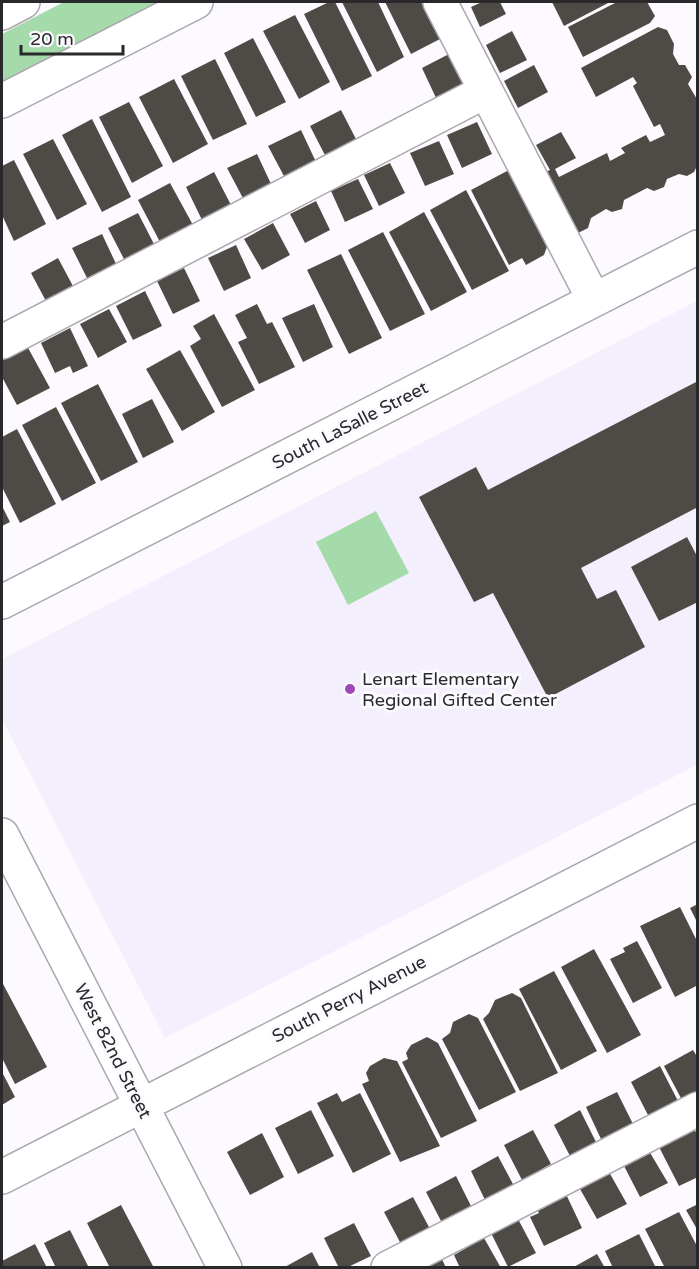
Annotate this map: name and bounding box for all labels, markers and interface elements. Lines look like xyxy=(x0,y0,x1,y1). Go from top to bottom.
scale bar xyxy=(21,18,123,56)
text: 20 m xyxy=(30,28,74,50)
street label: South LaSalle Street xyxy=(268,376,432,474)
place label: Lenart Elementary Regional Gifted Center xyxy=(362,668,557,711)
marker: Lenart Elementary Regional Gifted Center xyxy=(343,682,357,696)
street label: South Perry Avenue xyxy=(268,951,430,1047)
street label: West 82nd Street xyxy=(69,980,157,1122)

